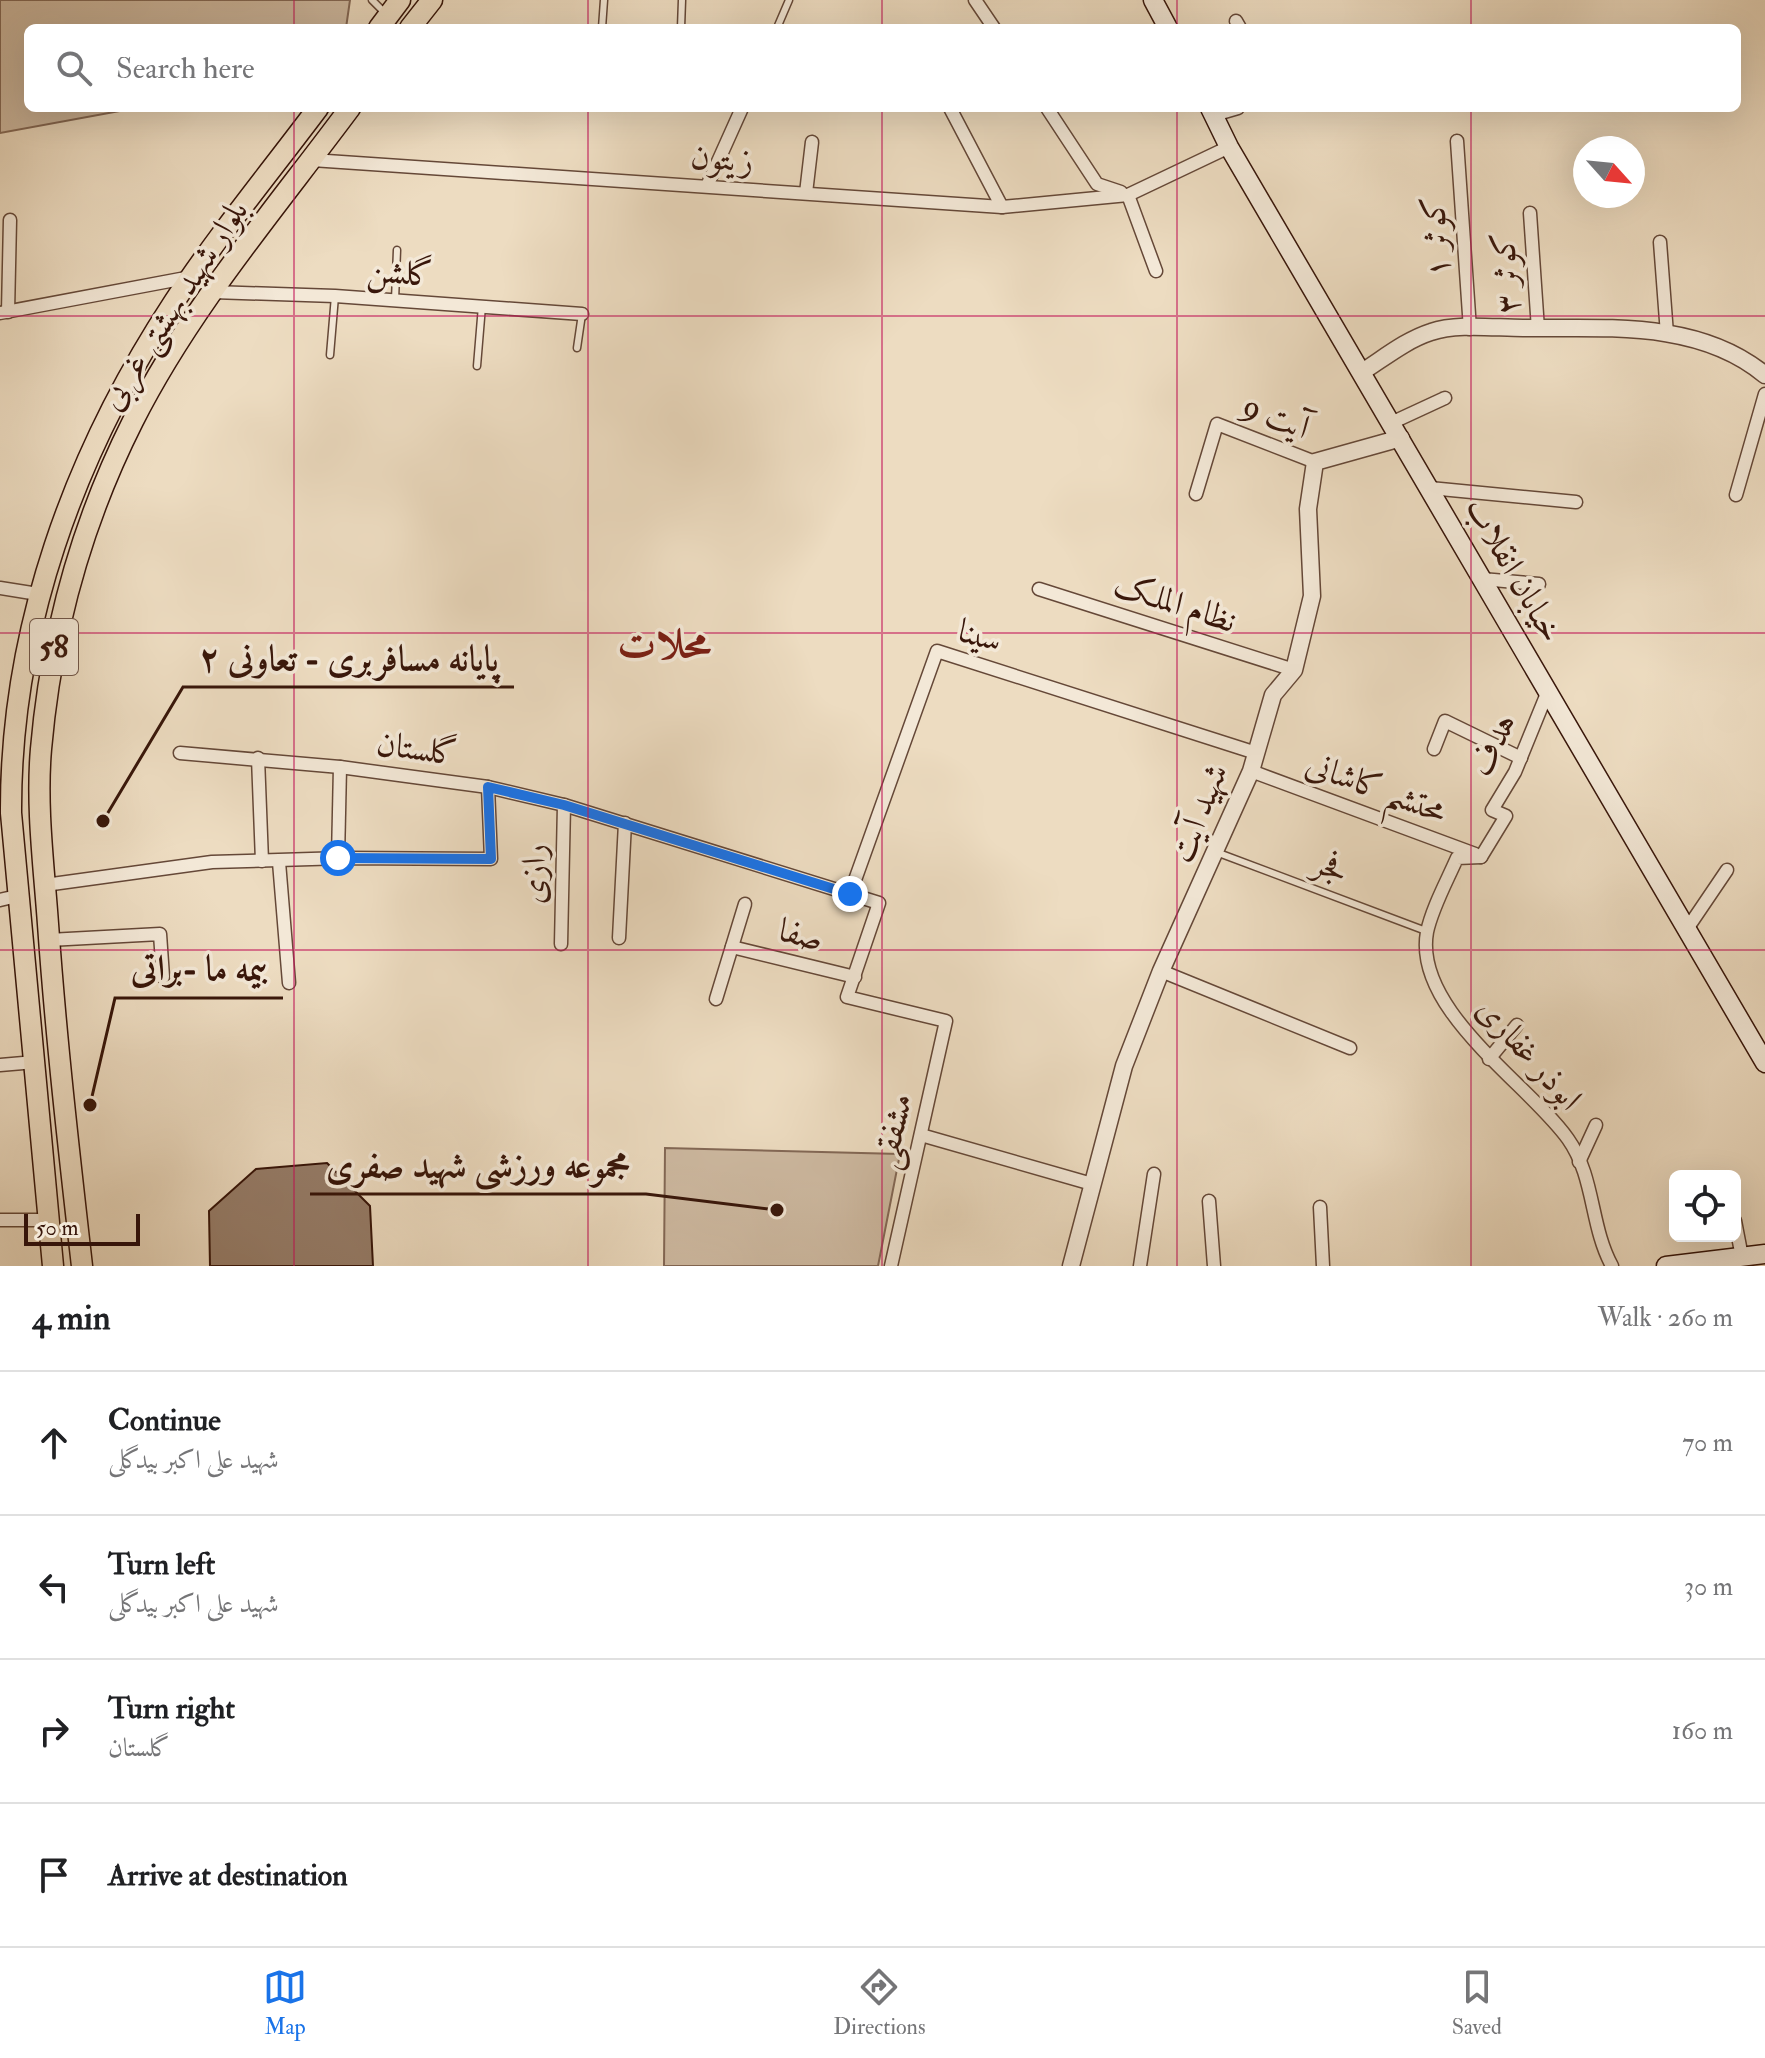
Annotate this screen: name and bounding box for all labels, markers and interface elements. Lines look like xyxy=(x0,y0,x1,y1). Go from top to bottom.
search box xyxy=(24,24,1741,112)
icon: search xyxy=(52,46,96,90)
text: Search here xyxy=(116,50,255,87)
street label: زیتون xyxy=(689,135,755,183)
north arrow xyxy=(1573,136,1645,208)
street label: بلوار شهید بهشتی غربی xyxy=(90,192,260,419)
street label: کوثر ۱ xyxy=(1412,195,1460,279)
street label: کوثر ۳ xyxy=(1482,231,1530,315)
street label: گلشن xyxy=(365,249,435,298)
street label: آیت 9 xyxy=(1234,384,1319,451)
street label: خیابان انقلاب xyxy=(1455,490,1573,650)
street label: نظام الملک xyxy=(1106,563,1242,650)
street label: سینا xyxy=(953,609,1007,663)
district label: محلات xyxy=(617,618,712,670)
road number: 58 xyxy=(30,619,78,675)
callout: پایانه مسافربری - تعاونی ۲ xyxy=(183,627,514,687)
text: پایانه مسافربری - تعاونی ۲ xyxy=(199,636,501,684)
street label: هدف xyxy=(1460,707,1526,783)
street label: گلستان xyxy=(374,722,460,776)
street label: محتشم کاشانی xyxy=(1296,743,1453,844)
street label: شهید آیت xyxy=(1160,757,1238,869)
route start xyxy=(320,840,356,876)
street label: فجر xyxy=(1305,840,1355,893)
street label: رازی xyxy=(512,843,556,905)
route end xyxy=(832,876,868,912)
street label: صفا xyxy=(774,909,828,961)
callout: بیمه ما -براتی xyxy=(115,938,283,998)
text: بیمه ما -براتی xyxy=(130,946,267,991)
street label: ابوذر غفاری xyxy=(1467,988,1591,1120)
street label: مشفقی xyxy=(863,1089,924,1173)
callout: مجموعه ورزشی شهید صفری xyxy=(310,1134,646,1194)
text: مجموعه ورزشی شهید صفری xyxy=(326,1143,630,1191)
map controls xyxy=(1669,1170,1741,1242)
button: locate xyxy=(1669,1170,1741,1242)
scale bar xyxy=(24,1210,140,1246)
text: 50 m xyxy=(36,1214,78,1242)
text: 4 min xyxy=(32,1297,110,1340)
text: Walk · 260 m xyxy=(1598,1302,1733,1334)
text: Continue xyxy=(108,1402,221,1439)
icon: ahead xyxy=(32,1421,76,1465)
text: 70 m xyxy=(1682,1427,1733,1459)
text: شهید علی اکبر بیدگلی xyxy=(108,1444,279,1476)
text: Turn left xyxy=(108,1546,215,1583)
icon: left xyxy=(32,1565,76,1609)
text: 30 m xyxy=(1684,1571,1733,1603)
text: شهید علی اکبر بیدگلی xyxy=(108,1588,279,1620)
text: Turn right xyxy=(108,1690,235,1727)
icon: right xyxy=(32,1709,76,1753)
text: 160 m xyxy=(1672,1715,1733,1747)
text: گلستان xyxy=(108,1732,170,1764)
icon: arrive xyxy=(32,1853,76,1897)
text: Arrive at destination xyxy=(108,1857,348,1894)
tab: Map xyxy=(263,1965,307,2041)
tab: Directions xyxy=(833,1965,926,2041)
tab: Saved xyxy=(1452,1965,1502,2041)

